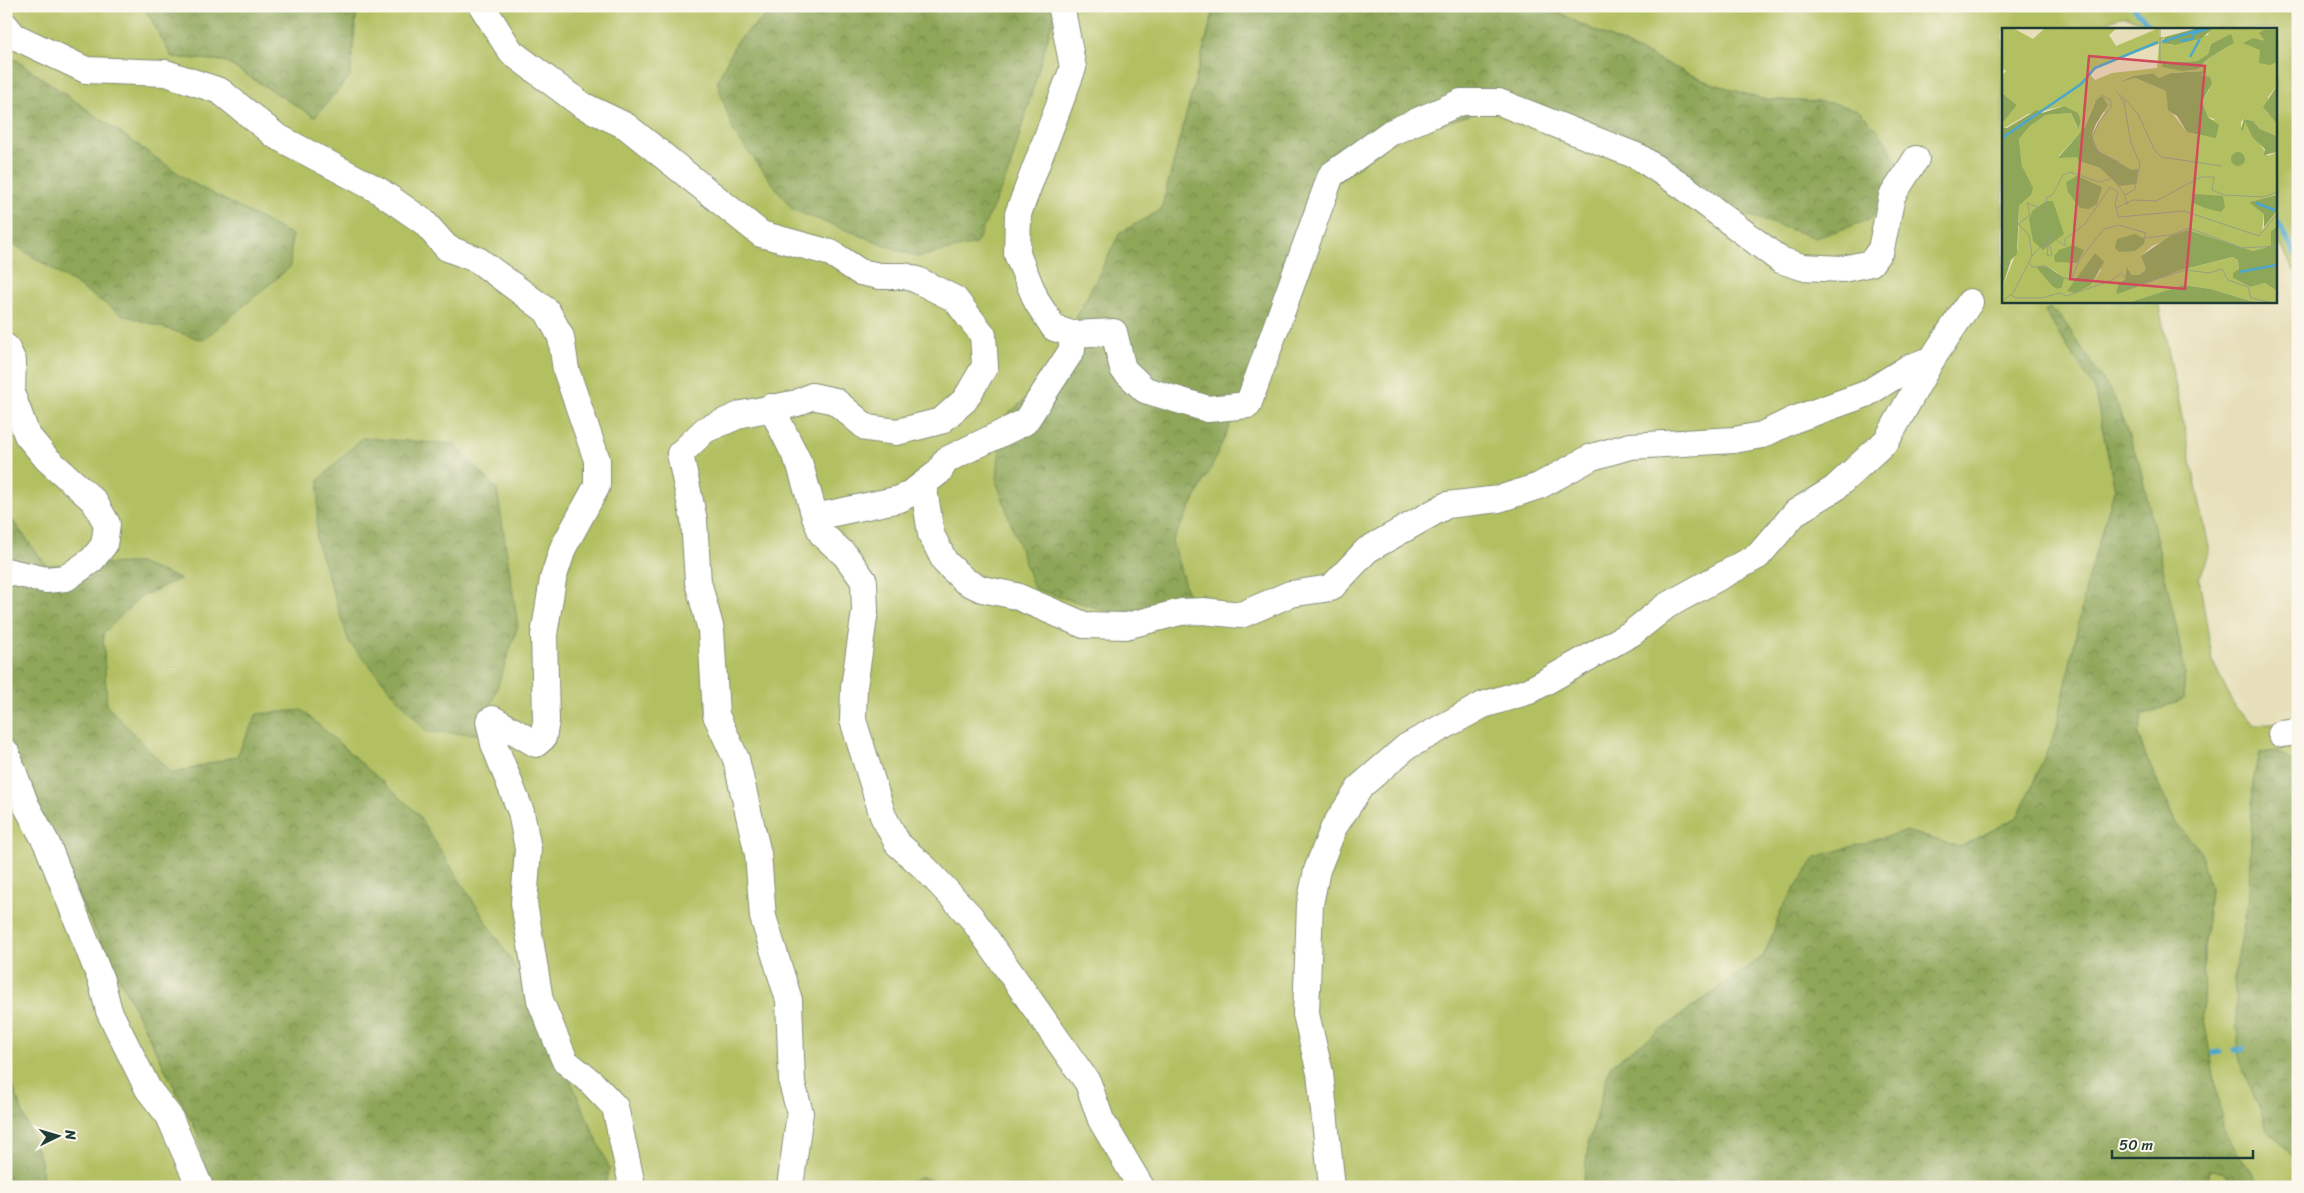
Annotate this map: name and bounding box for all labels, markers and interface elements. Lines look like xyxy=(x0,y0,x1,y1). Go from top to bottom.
inset map xyxy=(2002,28,2276,302)
north arrow xyxy=(32,1110,82,1160)
text: N xyxy=(57,1128,83,1141)
scale bar xyxy=(2112,1128,2253,1160)
text: 50 m xyxy=(2119,1132,2154,1158)

